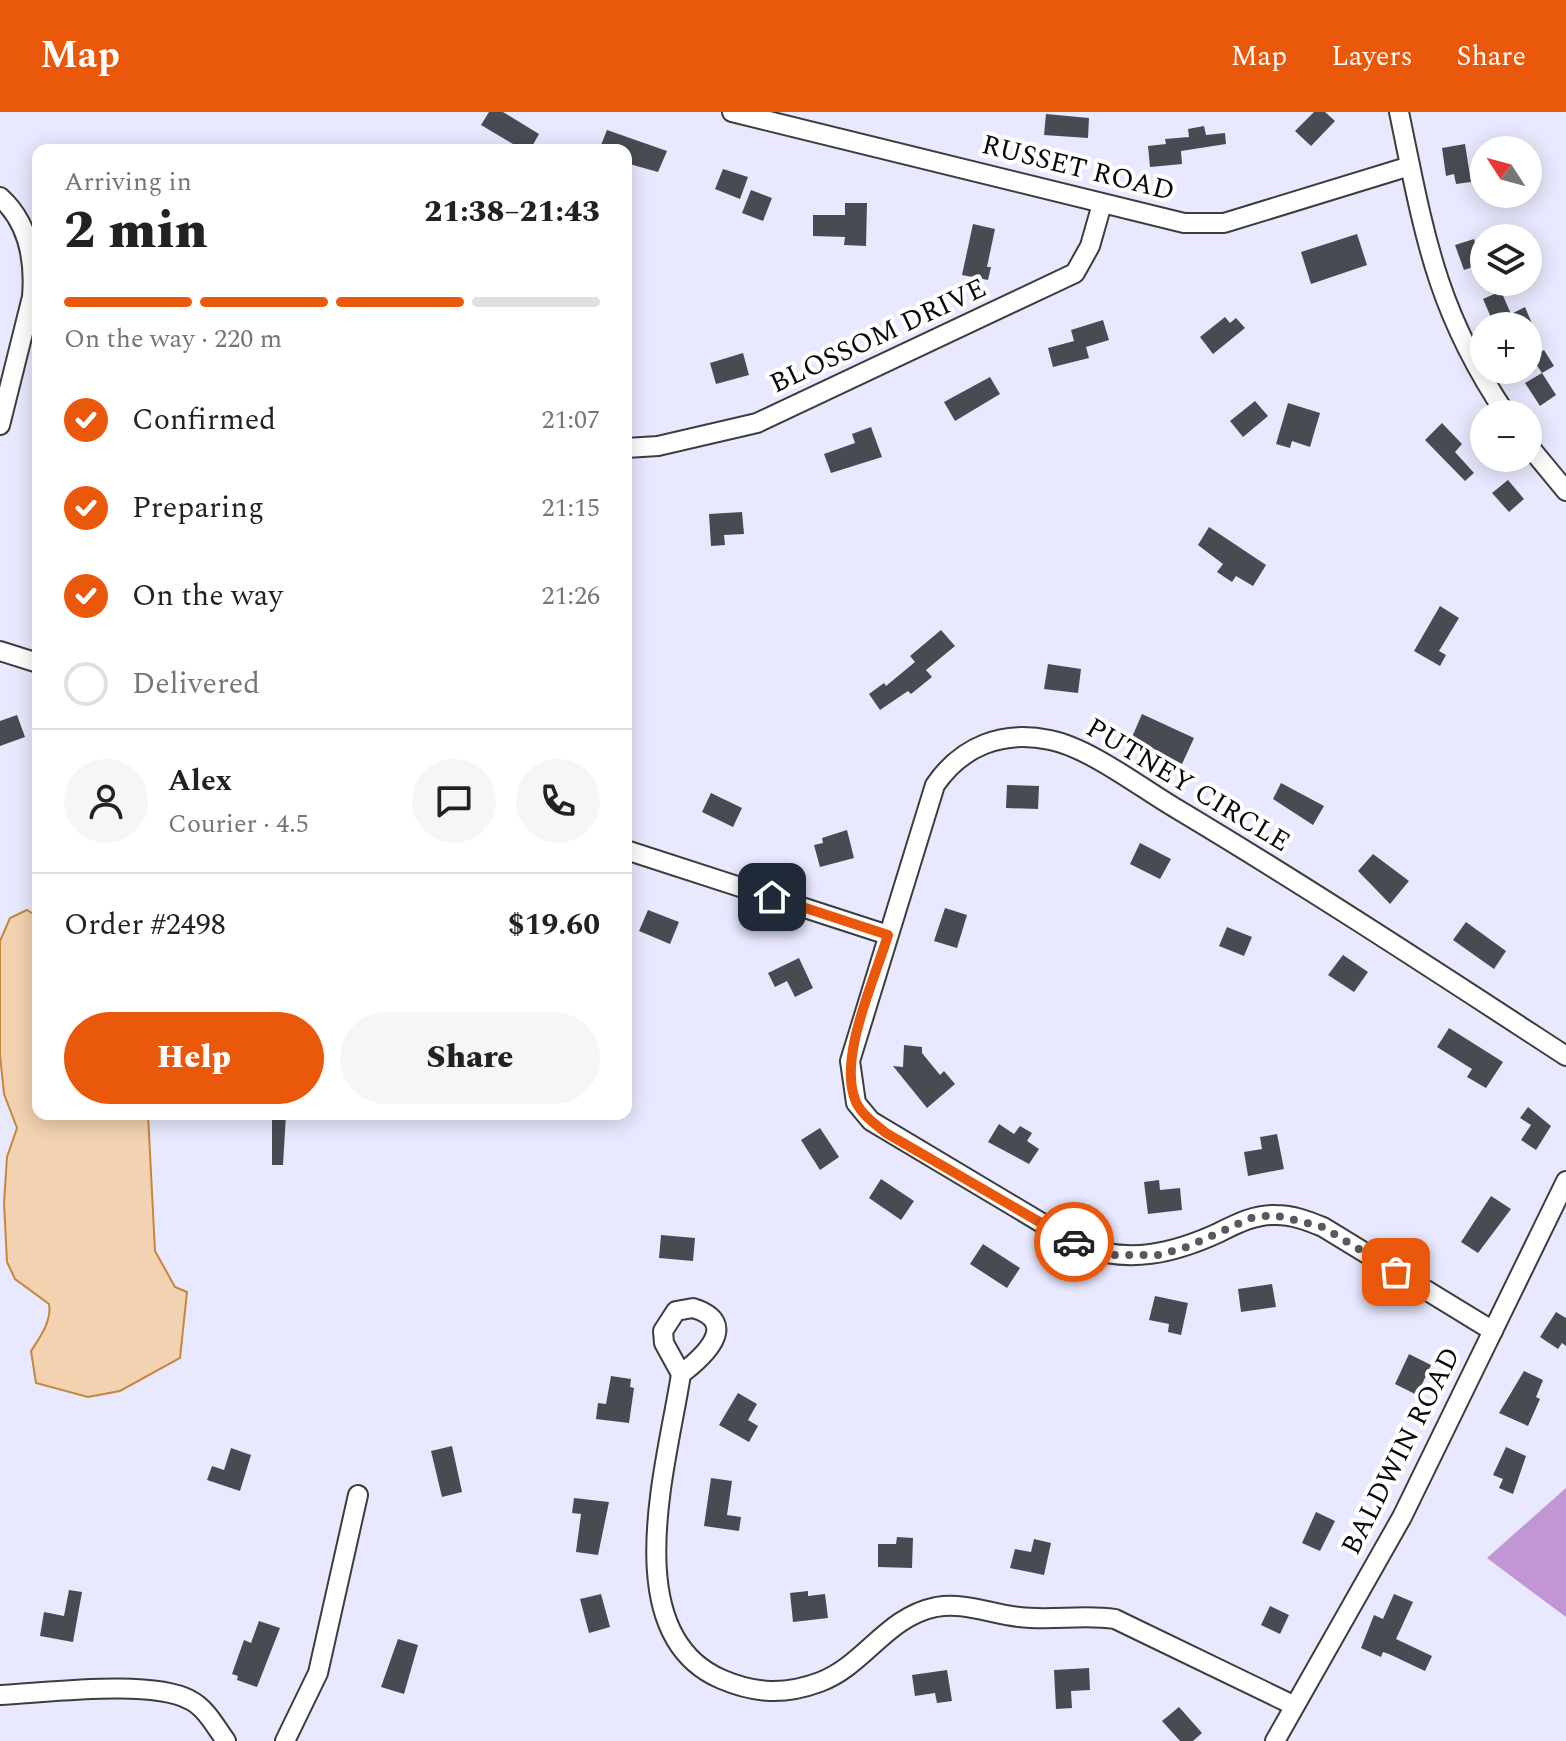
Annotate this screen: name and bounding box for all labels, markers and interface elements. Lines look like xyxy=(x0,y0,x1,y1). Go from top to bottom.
text: Map xyxy=(40,27,120,85)
text: Map xyxy=(1231,35,1287,78)
text: Layers xyxy=(1331,35,1413,78)
text: Share xyxy=(1457,35,1526,78)
street label: RUSSET ROAD xyxy=(977,123,1179,213)
north arrow xyxy=(1470,136,1542,208)
map controls xyxy=(1470,136,1542,472)
text: Arriving in xyxy=(64,162,192,202)
text: 21:38–21:43 xyxy=(424,189,600,235)
text: 2 min xyxy=(64,192,208,271)
button: layers xyxy=(1470,224,1542,296)
street label: BLOSSOM DRIVE xyxy=(762,267,994,405)
button: + xyxy=(1470,312,1542,384)
text: On the way · 220 m xyxy=(64,319,282,359)
text: Confirmed xyxy=(132,397,276,443)
icon: check xyxy=(64,398,108,442)
text: 21:07 xyxy=(541,400,600,440)
button: − xyxy=(1470,400,1542,472)
text: Preparing xyxy=(132,485,264,531)
icon: check xyxy=(64,486,108,530)
text: 21:15 xyxy=(541,488,600,528)
text: On the way xyxy=(132,573,283,619)
icon: check xyxy=(64,574,108,618)
text: 21:26 xyxy=(541,576,600,616)
text: Delivered xyxy=(132,661,260,707)
street label: PUTNEY CIRCLE xyxy=(1077,707,1299,863)
text: Alex xyxy=(168,758,232,804)
button: person xyxy=(64,759,148,843)
button: chat xyxy=(412,759,496,843)
button: phone xyxy=(516,759,600,843)
text: Courier · 4.5 xyxy=(168,804,309,844)
pin xyxy=(738,863,806,931)
icon: home xyxy=(750,875,794,919)
text: Order #2498 xyxy=(64,902,226,948)
text: $19.60 xyxy=(508,902,600,948)
button: Help xyxy=(64,1012,324,1104)
button: Share xyxy=(340,1012,600,1104)
courier xyxy=(1034,1202,1114,1282)
icon: car xyxy=(1052,1220,1096,1264)
pin xyxy=(1362,1238,1430,1306)
icon: bag xyxy=(1374,1250,1418,1294)
street label: BALDWIN ROAD xyxy=(1330,1340,1472,1562)

